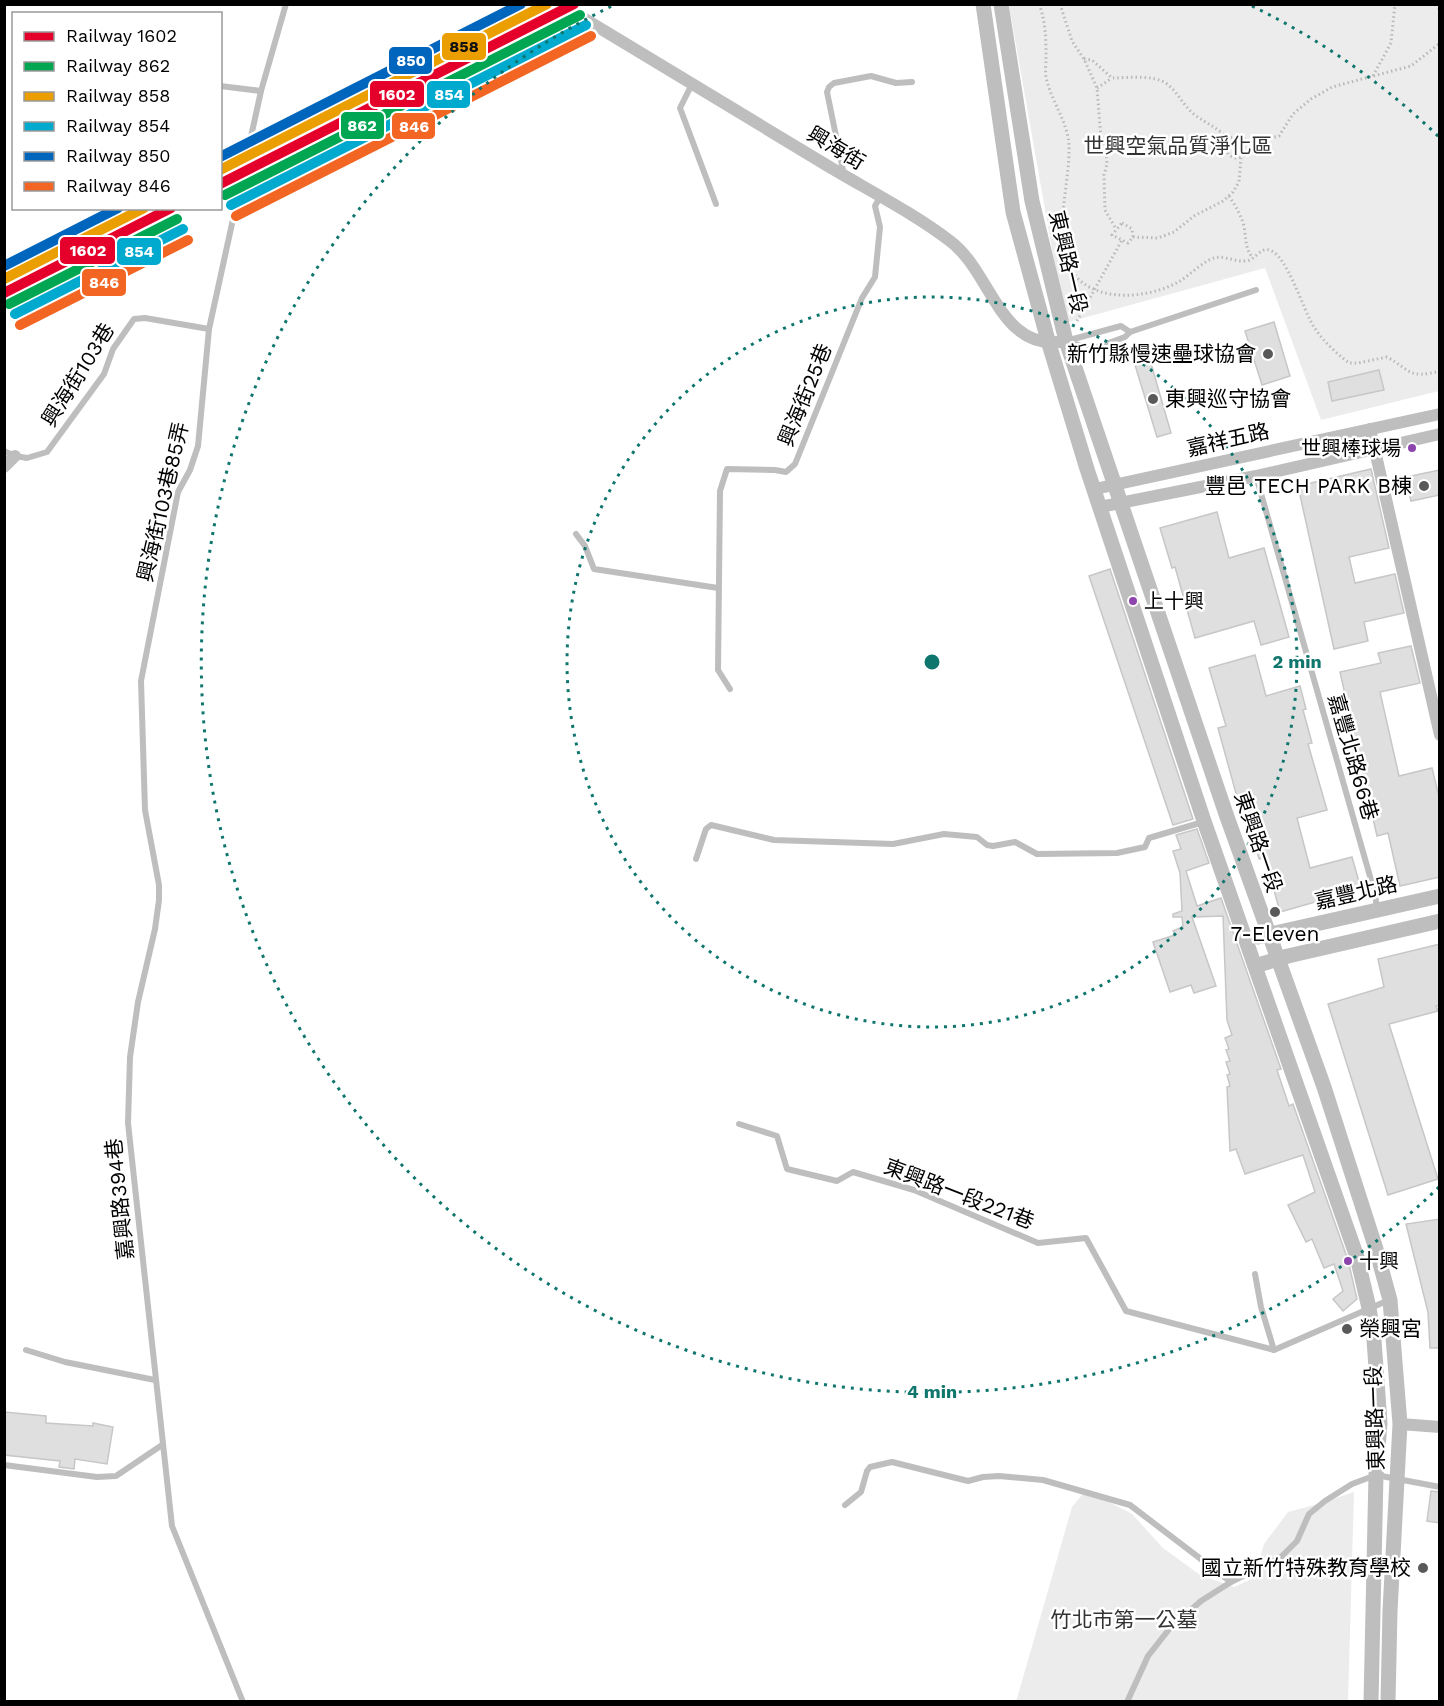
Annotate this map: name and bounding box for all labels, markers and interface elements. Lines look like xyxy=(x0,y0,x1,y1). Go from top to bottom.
legend xyxy=(12,12,222,210)
text: Railway 1602 xyxy=(66,25,177,46)
line badge: 858 xyxy=(441,32,487,61)
text: 858 xyxy=(449,37,479,56)
line badge: 850 xyxy=(388,46,433,75)
text: 850 xyxy=(396,51,426,70)
text: Railway 862 xyxy=(66,55,170,76)
line badge: 1602 xyxy=(369,80,425,108)
line badge: 854 xyxy=(426,80,471,109)
text: Railway 858 xyxy=(66,85,170,106)
text: 1602 xyxy=(379,85,415,104)
text: 854 xyxy=(434,85,464,104)
line badge: 862 xyxy=(340,111,385,140)
line badge: 846 xyxy=(391,112,436,140)
text: Railway 854 xyxy=(66,115,170,136)
text: 862 xyxy=(347,116,377,135)
text: 846 xyxy=(399,117,429,136)
street label: 興海街 xyxy=(803,121,870,175)
park label: 世興空氣品質淨化區 xyxy=(1084,133,1273,158)
text: Railway 850 xyxy=(66,145,170,166)
text: Railway 846 xyxy=(66,175,171,196)
street label: 東興路一段 xyxy=(1044,208,1092,316)
line badge: 1602 xyxy=(59,236,116,265)
line badge: 854 xyxy=(116,237,162,266)
text: 1602 xyxy=(70,241,106,260)
text: 854 xyxy=(124,242,154,261)
line badge: 846 xyxy=(81,268,127,297)
text: 846 xyxy=(89,273,119,292)
street label: 興海街103巷 xyxy=(36,318,119,431)
street label: 興海街25巷 xyxy=(773,340,836,450)
place label: 新竹縣慢速壘球協會 xyxy=(1067,341,1256,366)
marker: 新竹縣慢速壘球協會 xyxy=(1261,347,1275,361)
place label: 東興巡守協會 xyxy=(1165,386,1291,411)
marker: 東興巡守協會 xyxy=(1146,392,1160,406)
street label: 嘉祥五路 xyxy=(1184,418,1272,461)
street label: 興海街103巷85弄 xyxy=(132,420,193,584)
place label: 世興棒球場 xyxy=(1301,436,1401,460)
marker: 世興棒球場 xyxy=(1406,442,1418,454)
place label: 豐邑 TECH PARK B棟 xyxy=(1205,473,1412,498)
marker: 豐邑 TECH PARK B棟 xyxy=(1417,479,1431,493)
place label: 上十興 xyxy=(1144,589,1204,613)
marker: 上十興 xyxy=(1127,595,1139,607)
text: 2 min xyxy=(1272,651,1322,672)
centre of rings xyxy=(922,652,942,672)
street label: 嘉豐北路66巷 xyxy=(1323,691,1383,823)
street label: 東興路一段 xyxy=(1230,788,1287,896)
street label: 嘉豐北路 xyxy=(1312,871,1400,914)
marker: 7-Eleven xyxy=(1268,905,1282,919)
place label: 7-Eleven xyxy=(1230,921,1320,946)
street label: 嘉興路394巷 xyxy=(101,1137,138,1261)
street label: 東興路一段221巷 xyxy=(881,1153,1038,1234)
place label: 十興 xyxy=(1359,1249,1399,1273)
marker: 十興 xyxy=(1342,1255,1354,1267)
place label: 榮興宮 xyxy=(1359,1316,1422,1341)
marker: 榮興宮 xyxy=(1340,1322,1354,1336)
street label: 東興路一段 xyxy=(1360,1365,1389,1471)
text: 4 min xyxy=(907,1381,957,1402)
place label: 國立新竹特殊教育學校 xyxy=(1201,1555,1411,1580)
marker: 國立新竹特殊教育學校 xyxy=(1416,1561,1430,1575)
park label: 竹北市第一公墓 xyxy=(1051,1607,1198,1632)

